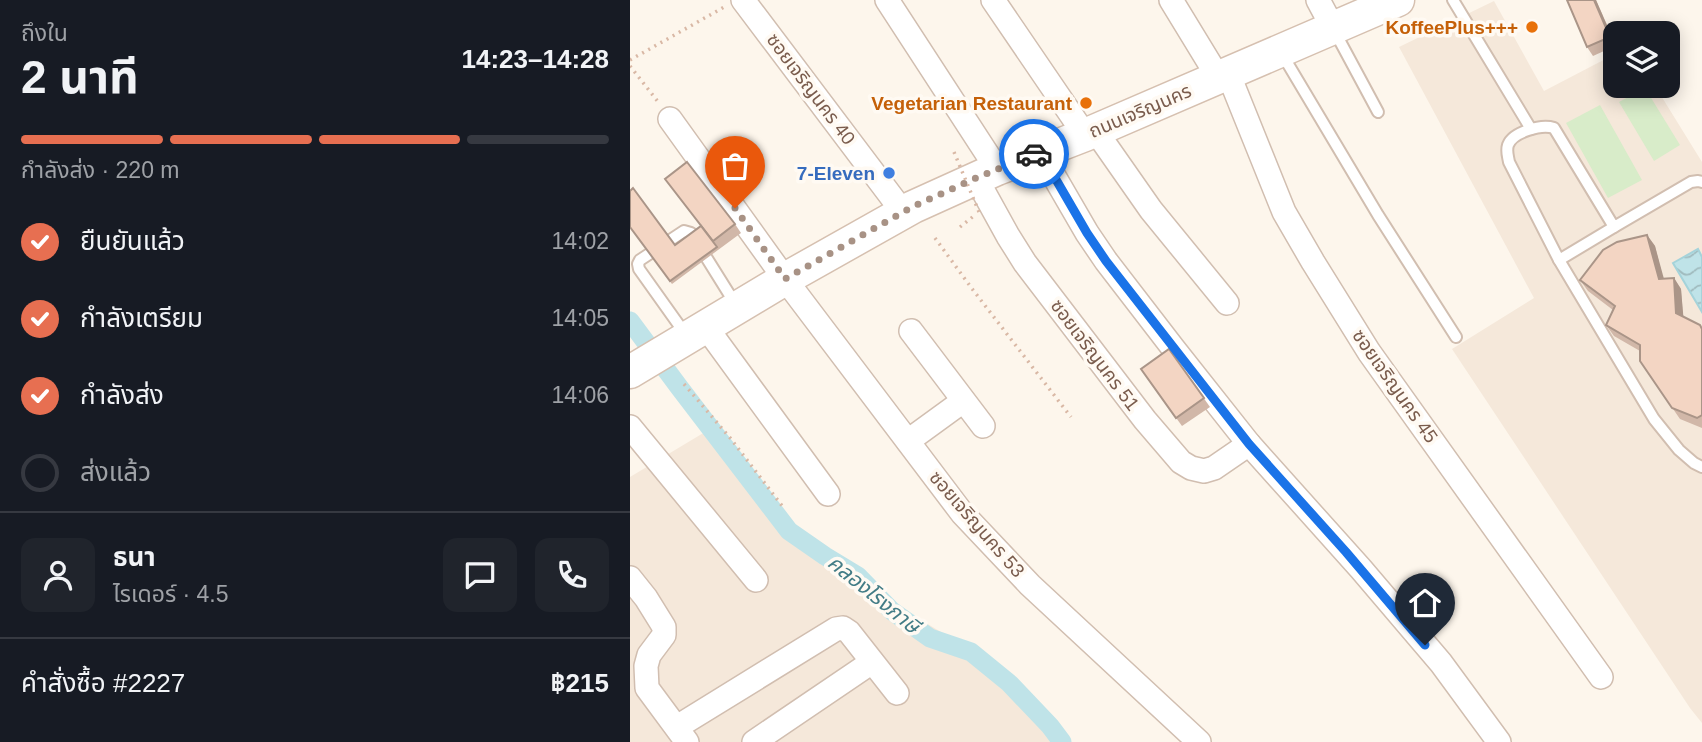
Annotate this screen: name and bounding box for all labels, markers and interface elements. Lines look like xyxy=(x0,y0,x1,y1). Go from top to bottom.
place label: KoffeePlus+++ xyxy=(1385,17,1518,38)
marker: KoffeePlus+++ xyxy=(1524,19,1540,35)
text: ถึงใน xyxy=(21,20,68,46)
map controls xyxy=(1603,21,1680,98)
button: layers xyxy=(1603,21,1680,98)
street label: ซอยเจริญนคร 40 xyxy=(762,29,860,149)
text: 14:23–14:28 xyxy=(462,44,609,74)
text: 2 นาที xyxy=(21,51,139,103)
street label: ถนนเจริญนคร xyxy=(1086,80,1194,142)
place label: Vegetarian Restaurant xyxy=(871,93,1073,114)
marker: Vegetarian Restaurant xyxy=(1078,95,1094,111)
courier xyxy=(999,119,1069,189)
icon: car xyxy=(1015,135,1053,173)
pin xyxy=(705,136,765,208)
icon: bag xyxy=(716,147,754,185)
text: กำลังส่ง · 220 m xyxy=(21,157,180,183)
place label: 7-Eleven xyxy=(797,163,875,184)
marker: 7-Eleven xyxy=(881,165,897,181)
icon: check xyxy=(21,223,59,261)
text: ยืนยันแล้ว xyxy=(80,226,185,256)
text: 14:02 xyxy=(551,228,609,254)
street label: ซอยเจริญนคร 51 xyxy=(1046,295,1144,415)
icon: check xyxy=(21,300,59,338)
text: กำลังเตรียม xyxy=(80,303,203,333)
text: 14:05 xyxy=(551,305,609,331)
street label: ซอยเจริญนคร 45 xyxy=(1348,325,1442,447)
icon: check xyxy=(21,377,59,415)
text: กำลังส่ง xyxy=(80,380,164,410)
text: 14:06 xyxy=(551,382,609,408)
text: ส่งแล้ว xyxy=(80,457,151,487)
street label: ซอยเจริญนคร 53 xyxy=(925,467,1029,581)
button: person xyxy=(21,538,95,612)
button: chat xyxy=(443,538,517,612)
button: phone xyxy=(535,538,609,612)
text: ธนา xyxy=(113,542,156,572)
water label: คลองโรงภาษี xyxy=(824,550,926,639)
pin xyxy=(1395,573,1455,645)
text: ไรเดอร์ · 4.5 xyxy=(113,581,229,607)
icon: home xyxy=(1406,584,1444,622)
text: คำสั่งซื้อ #2227 xyxy=(21,668,185,698)
text: ฿215 xyxy=(551,668,609,698)

